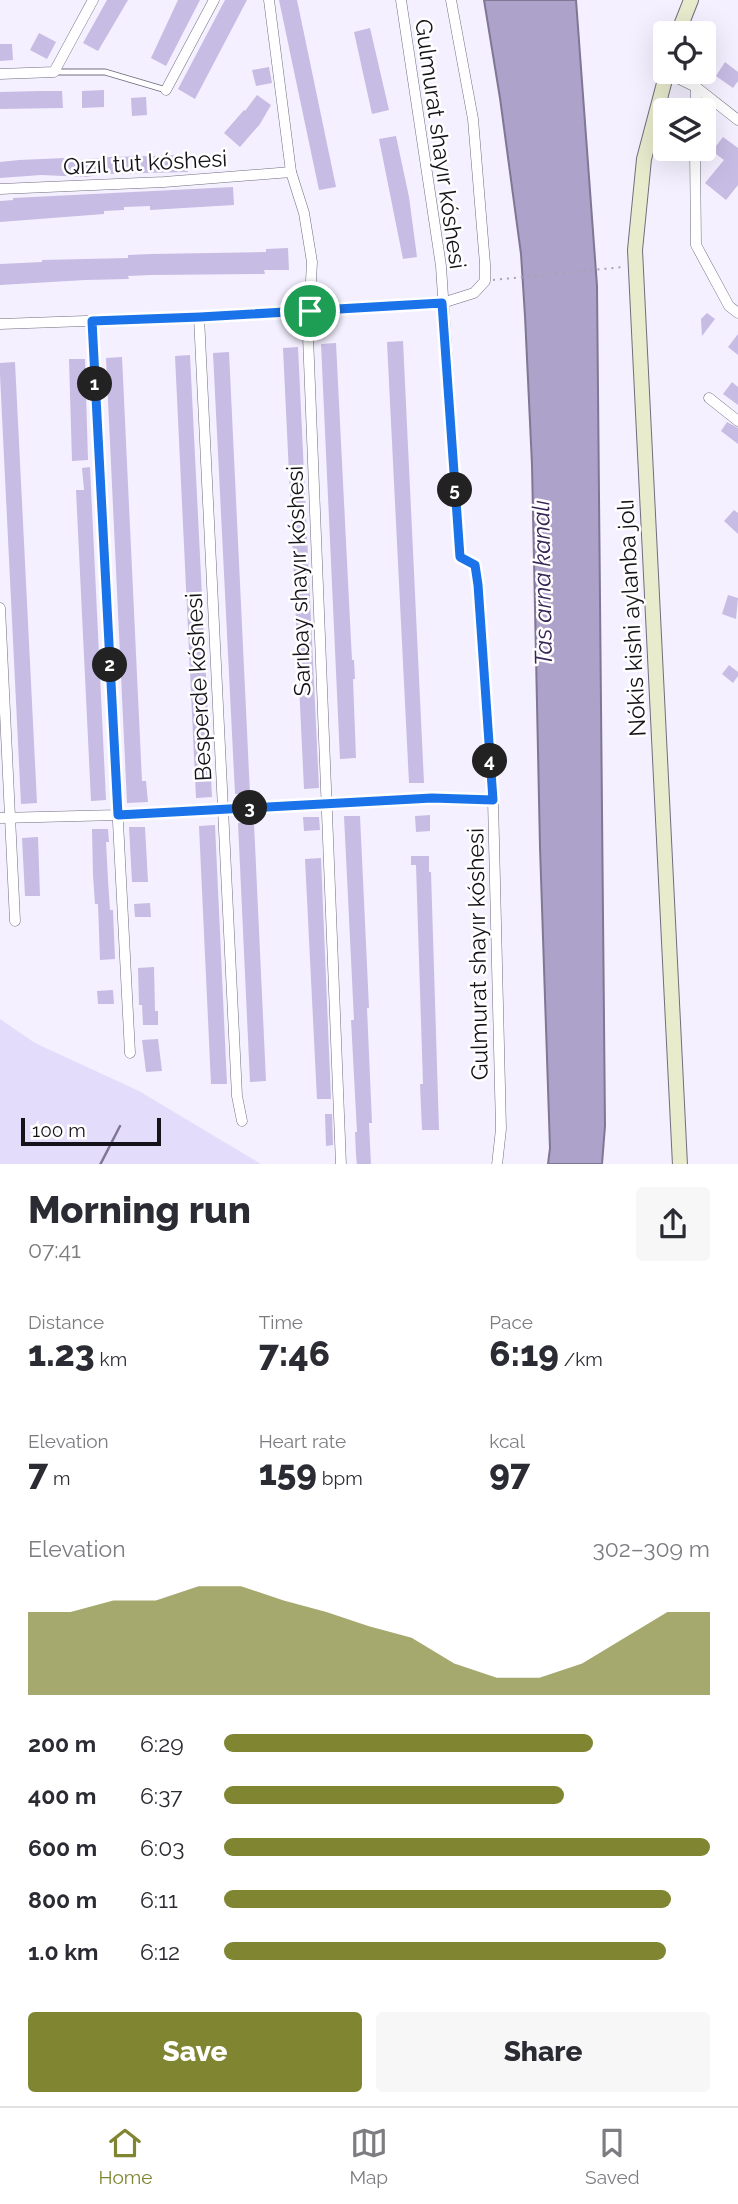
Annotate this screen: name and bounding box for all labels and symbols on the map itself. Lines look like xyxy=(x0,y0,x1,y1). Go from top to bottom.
street label: Gulmurat shayır kóshesi xyxy=(410,17,472,271)
street label: Qızıl tut kóshesi xyxy=(62,144,228,180)
pin xyxy=(280,281,340,341)
pin: 1 xyxy=(78,366,112,402)
street label: Sarıbay shayır kóshesi xyxy=(280,465,316,697)
pin: 5 xyxy=(438,472,472,508)
street label: Nókis kishi aylanba jolı xyxy=(611,499,651,737)
water label: Tas arna kanalı xyxy=(526,500,558,666)
street label: Besperde kóshesi xyxy=(180,592,216,782)
pin: 2 xyxy=(92,648,128,682)
pin: 4 xyxy=(472,744,508,778)
pin: 3 xyxy=(232,790,268,826)
street label: Gulmurat shayır kóshesi xyxy=(461,828,493,1080)
scale bar xyxy=(21,1115,161,1147)

